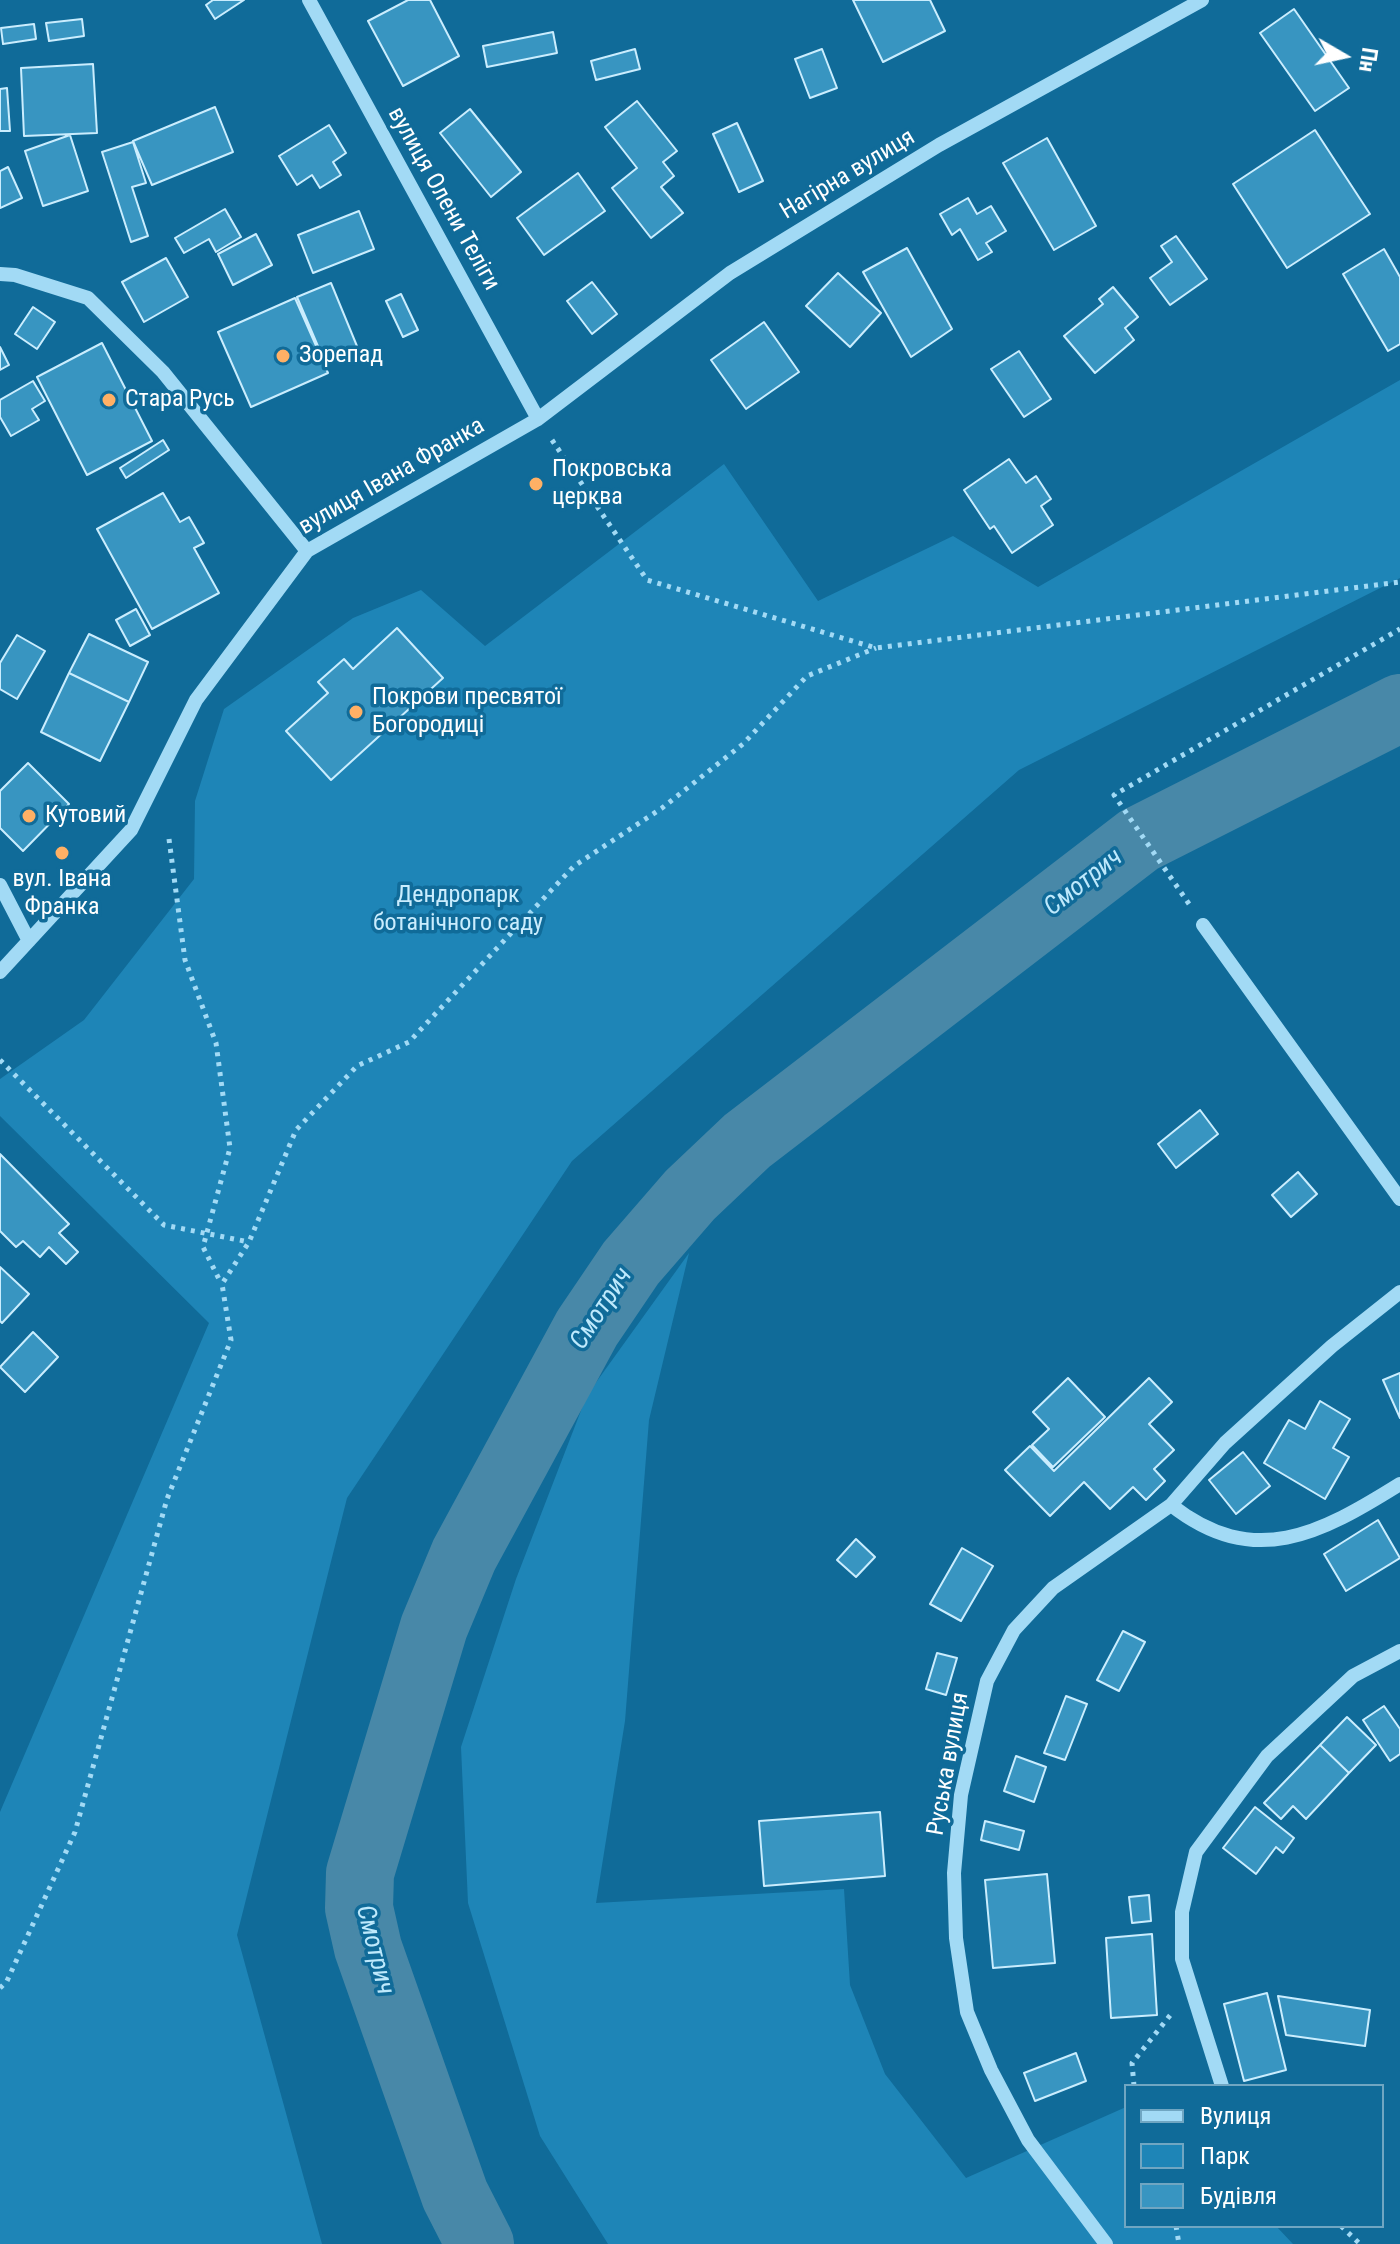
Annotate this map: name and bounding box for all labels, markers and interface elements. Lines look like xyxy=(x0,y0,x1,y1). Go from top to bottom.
north arrow xyxy=(1304,16,1384,96)
text: Пн xyxy=(1354,46,1382,74)
street label: вулиця Олени Теліги xyxy=(381,102,505,296)
street label: Нагірна вулиця xyxy=(775,123,921,227)
place label: Зорепад xyxy=(299,342,383,370)
marker: Зорепад xyxy=(274,347,292,365)
place label: Стара Русь xyxy=(125,386,235,414)
marker: Стара Русь xyxy=(100,391,118,409)
street label: вулиця Івана Франка xyxy=(294,412,490,542)
place label: Покровська церква xyxy=(552,456,672,512)
marker: Покровська церква xyxy=(527,475,545,493)
place label: Покрови пресвятої Богородиці xyxy=(372,684,562,740)
marker: Покрови пресвятої Богородиці xyxy=(347,703,365,721)
place label: Кутовий xyxy=(45,802,126,830)
marker: Кутовий xyxy=(20,807,38,825)
water label: Смотрич xyxy=(1039,843,1129,923)
marker: вул. Івана Франка xyxy=(53,844,71,862)
place label: вул. Івана Франка xyxy=(13,866,111,922)
park label: Дендропарк ботанічного саду xyxy=(373,882,543,938)
water label: Смотрич xyxy=(564,1262,640,1356)
street label: Руська вулиця xyxy=(922,1690,976,1838)
water label: Смотрич xyxy=(348,1902,400,1998)
legend xyxy=(1124,2084,1384,2228)
text: Вулиця xyxy=(1200,2102,1271,2130)
text: Парк xyxy=(1200,2142,1250,2170)
text: Будівля xyxy=(1200,2182,1277,2210)

